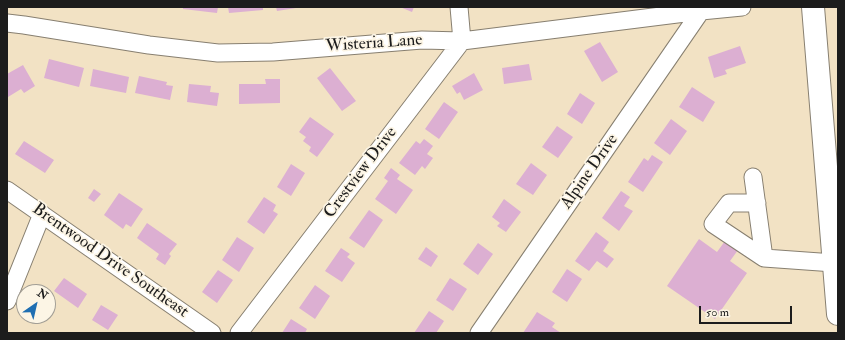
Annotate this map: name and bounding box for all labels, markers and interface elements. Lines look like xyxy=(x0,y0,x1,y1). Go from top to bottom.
street label: Wisteria Lane xyxy=(325,30,423,58)
street label: Crestview Drive xyxy=(320,123,402,223)
street label: Alpine Drive xyxy=(557,131,623,213)
street label: Brentwood Drive Southeast xyxy=(28,199,192,323)
north arrow xyxy=(16,284,56,324)
text: N xyxy=(35,286,50,303)
scale bar xyxy=(701,298,794,324)
text: 50 m xyxy=(706,305,729,320)

